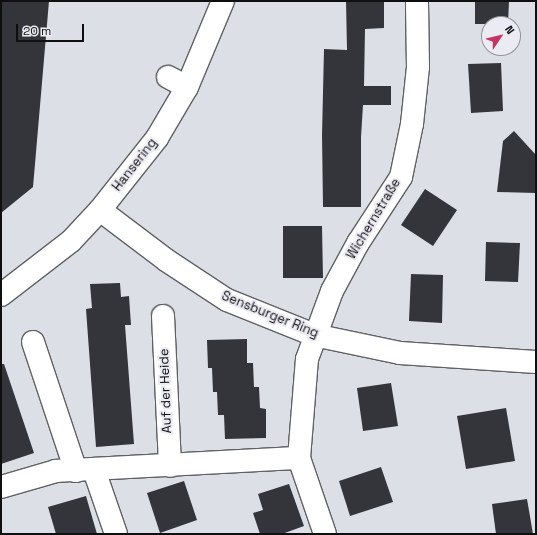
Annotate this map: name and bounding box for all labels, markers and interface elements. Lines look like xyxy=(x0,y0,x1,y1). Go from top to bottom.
scale bar xyxy=(18,16,86,42)
north arrow xyxy=(481,16,521,56)
text: 20 m xyxy=(23,23,51,39)
text: N xyxy=(502,23,518,37)
street label: Hansering xyxy=(109,135,161,195)
street label: Wichernstraße xyxy=(344,176,404,262)
street label: Sensburger Ring xyxy=(219,288,321,342)
street label: Auf der Heide xyxy=(157,348,175,434)

